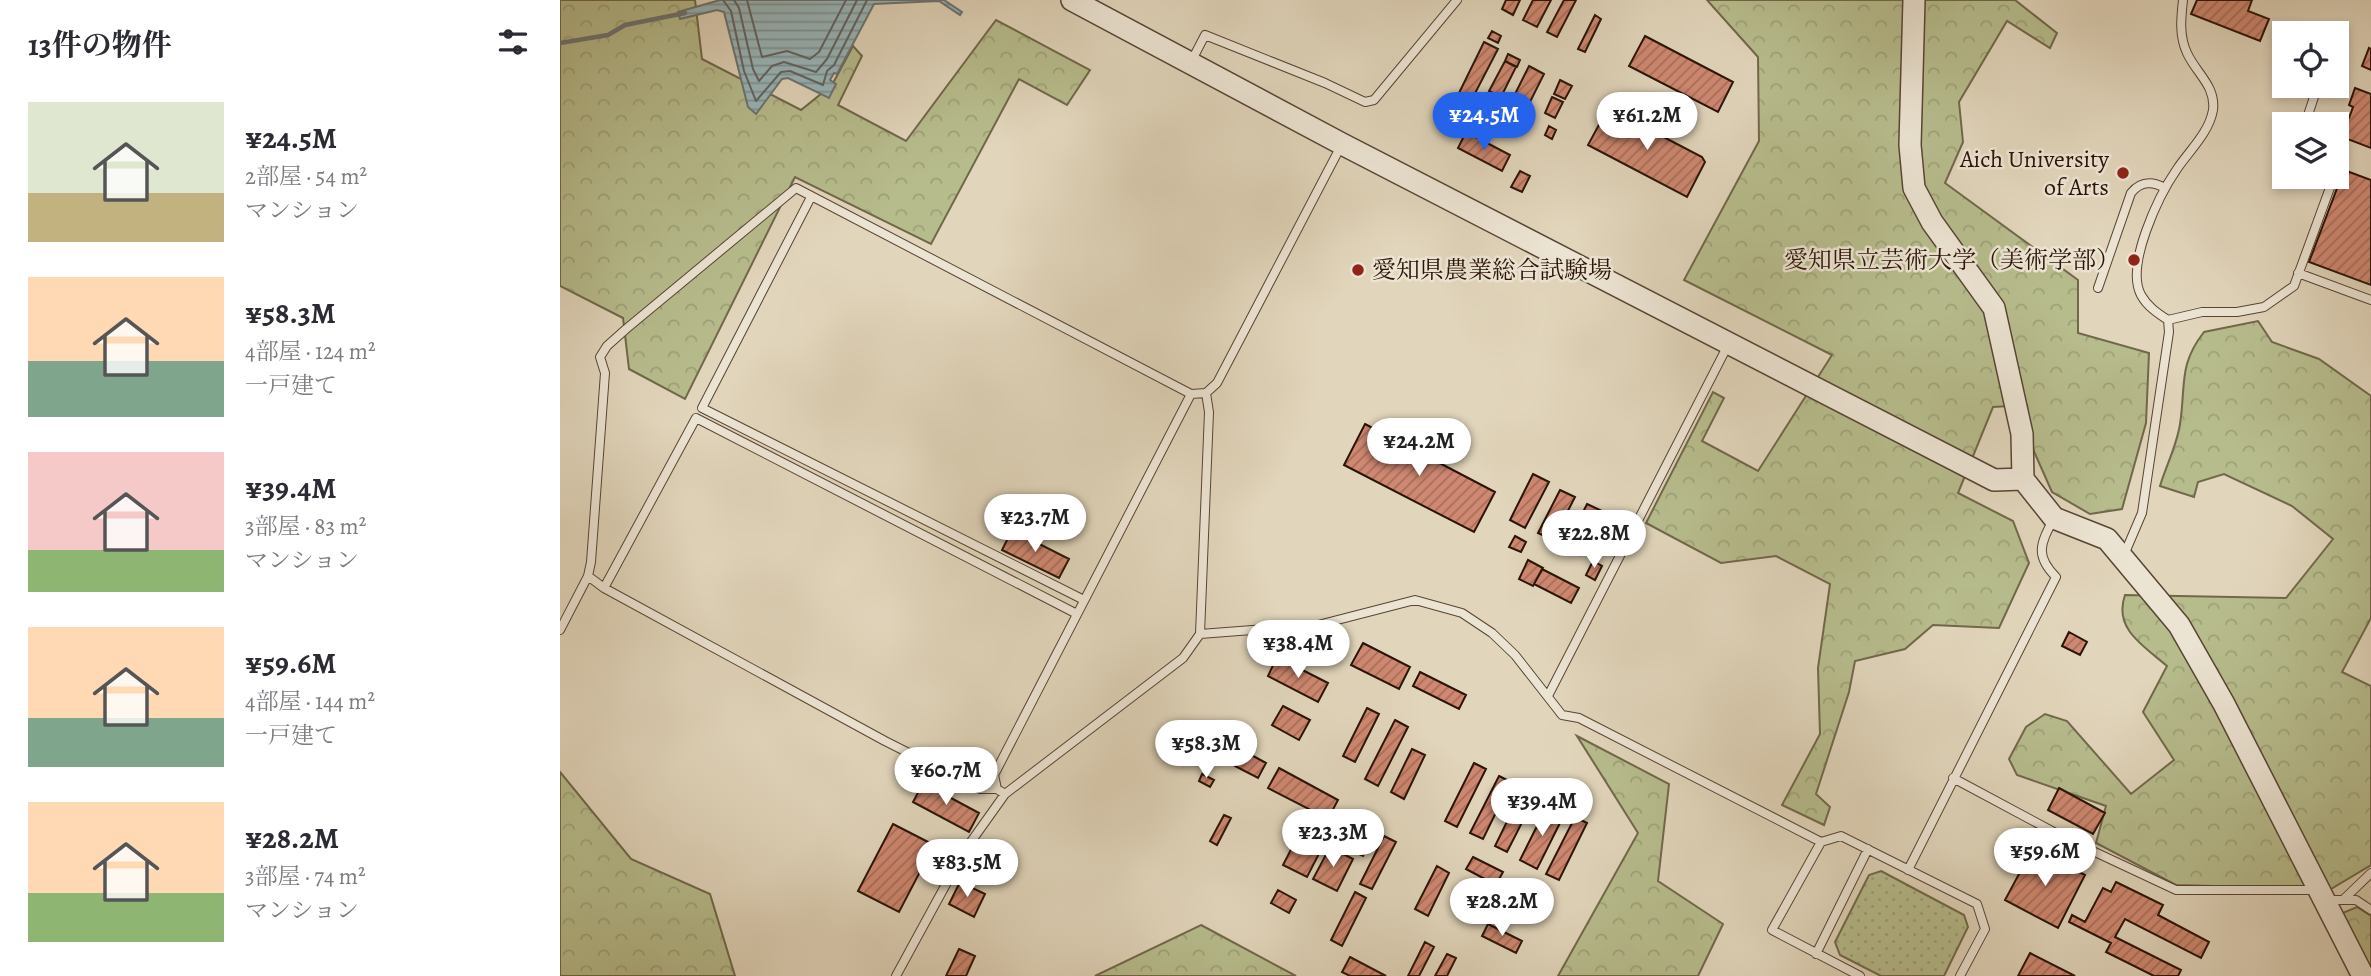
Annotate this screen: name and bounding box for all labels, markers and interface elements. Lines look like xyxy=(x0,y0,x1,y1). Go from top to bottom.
map controls xyxy=(2272,21,2349,189)
button: locate xyxy=(2272,21,2349,98)
icon: filters xyxy=(494,23,532,61)
text: 13件の物件 xyxy=(28,25,172,65)
pin: ¥24.5M xyxy=(1427,92,1541,152)
pin: ¥61.2M xyxy=(1590,92,1704,152)
text: ¥24.5M xyxy=(1449,99,1519,130)
text: ¥61.2M xyxy=(1613,99,1681,130)
button: layers xyxy=(2272,112,2349,189)
text: ¥24.5M xyxy=(245,118,337,158)
icon: home xyxy=(84,130,168,214)
place label: Aich University of Arts xyxy=(1959,143,2109,203)
text: 2部屋 · 54 m² xyxy=(245,161,367,192)
marker: Aich University of Arts xyxy=(2115,165,2131,181)
text: マンション xyxy=(245,195,359,226)
place label: 愛知県立芸術大学（美術学部） xyxy=(1784,244,2120,276)
marker: 愛知県立芸術大学（美術学部） xyxy=(2126,252,2142,268)
place label: 愛知県農業総合試験場 xyxy=(1372,254,1612,286)
marker: 愛知県農業総合試験場 xyxy=(1350,262,1366,278)
text: ¥58.3M xyxy=(245,293,336,333)
icon: home xyxy=(84,305,168,389)
text: 4部屋 · 124 m² xyxy=(245,336,376,367)
text: 一戸建て xyxy=(245,370,337,401)
pin: ¥24.2M xyxy=(1362,419,1476,478)
text: ¥24.2M xyxy=(1383,425,1455,456)
text: ¥39.4M xyxy=(245,468,337,508)
icon: home xyxy=(84,480,168,564)
pin: ¥23.7M xyxy=(978,494,1092,554)
text: ¥23.7M xyxy=(1000,501,1070,532)
pin: ¥22.8M xyxy=(1537,510,1651,570)
text: 3部屋 · 83 m² xyxy=(245,511,366,542)
text: ¥22.8M xyxy=(1558,517,1630,548)
text: マンション xyxy=(245,545,359,576)
pin: ¥38.4M xyxy=(1241,620,1355,680)
text: ¥38.4M xyxy=(1263,627,1333,658)
text: ¥59.6M xyxy=(245,643,336,683)
icon: home xyxy=(84,655,168,739)
text: 4部屋 · 144 m² xyxy=(245,686,375,717)
text: 一戸建て xyxy=(245,720,337,751)
pin: ¥58.3M xyxy=(1149,720,1263,780)
text: ¥58.3M xyxy=(1171,727,1241,758)
pin: ¥60.7M xyxy=(889,748,1003,807)
text: ¥60.7M xyxy=(910,754,982,785)
pin: ¥39.4M xyxy=(1485,778,1599,838)
text: ¥39.4M xyxy=(1507,785,1577,816)
pin: ¥23.3M xyxy=(1276,810,1390,869)
text: ¥23.3M xyxy=(1298,816,1368,847)
text: ¥28.2M xyxy=(245,818,339,858)
pin: ¥59.6M xyxy=(1988,828,2102,888)
icon: home xyxy=(84,830,168,914)
text: ¥59.6M xyxy=(2010,835,2080,866)
pin: ¥83.5M xyxy=(910,839,1024,899)
text: ¥83.5M xyxy=(932,846,1002,877)
text: 3部屋 · 74 m² xyxy=(245,861,366,892)
pin: ¥28.2M xyxy=(1445,878,1559,938)
text: ¥28.2M xyxy=(1466,885,1538,916)
text: マンション xyxy=(245,895,359,926)

